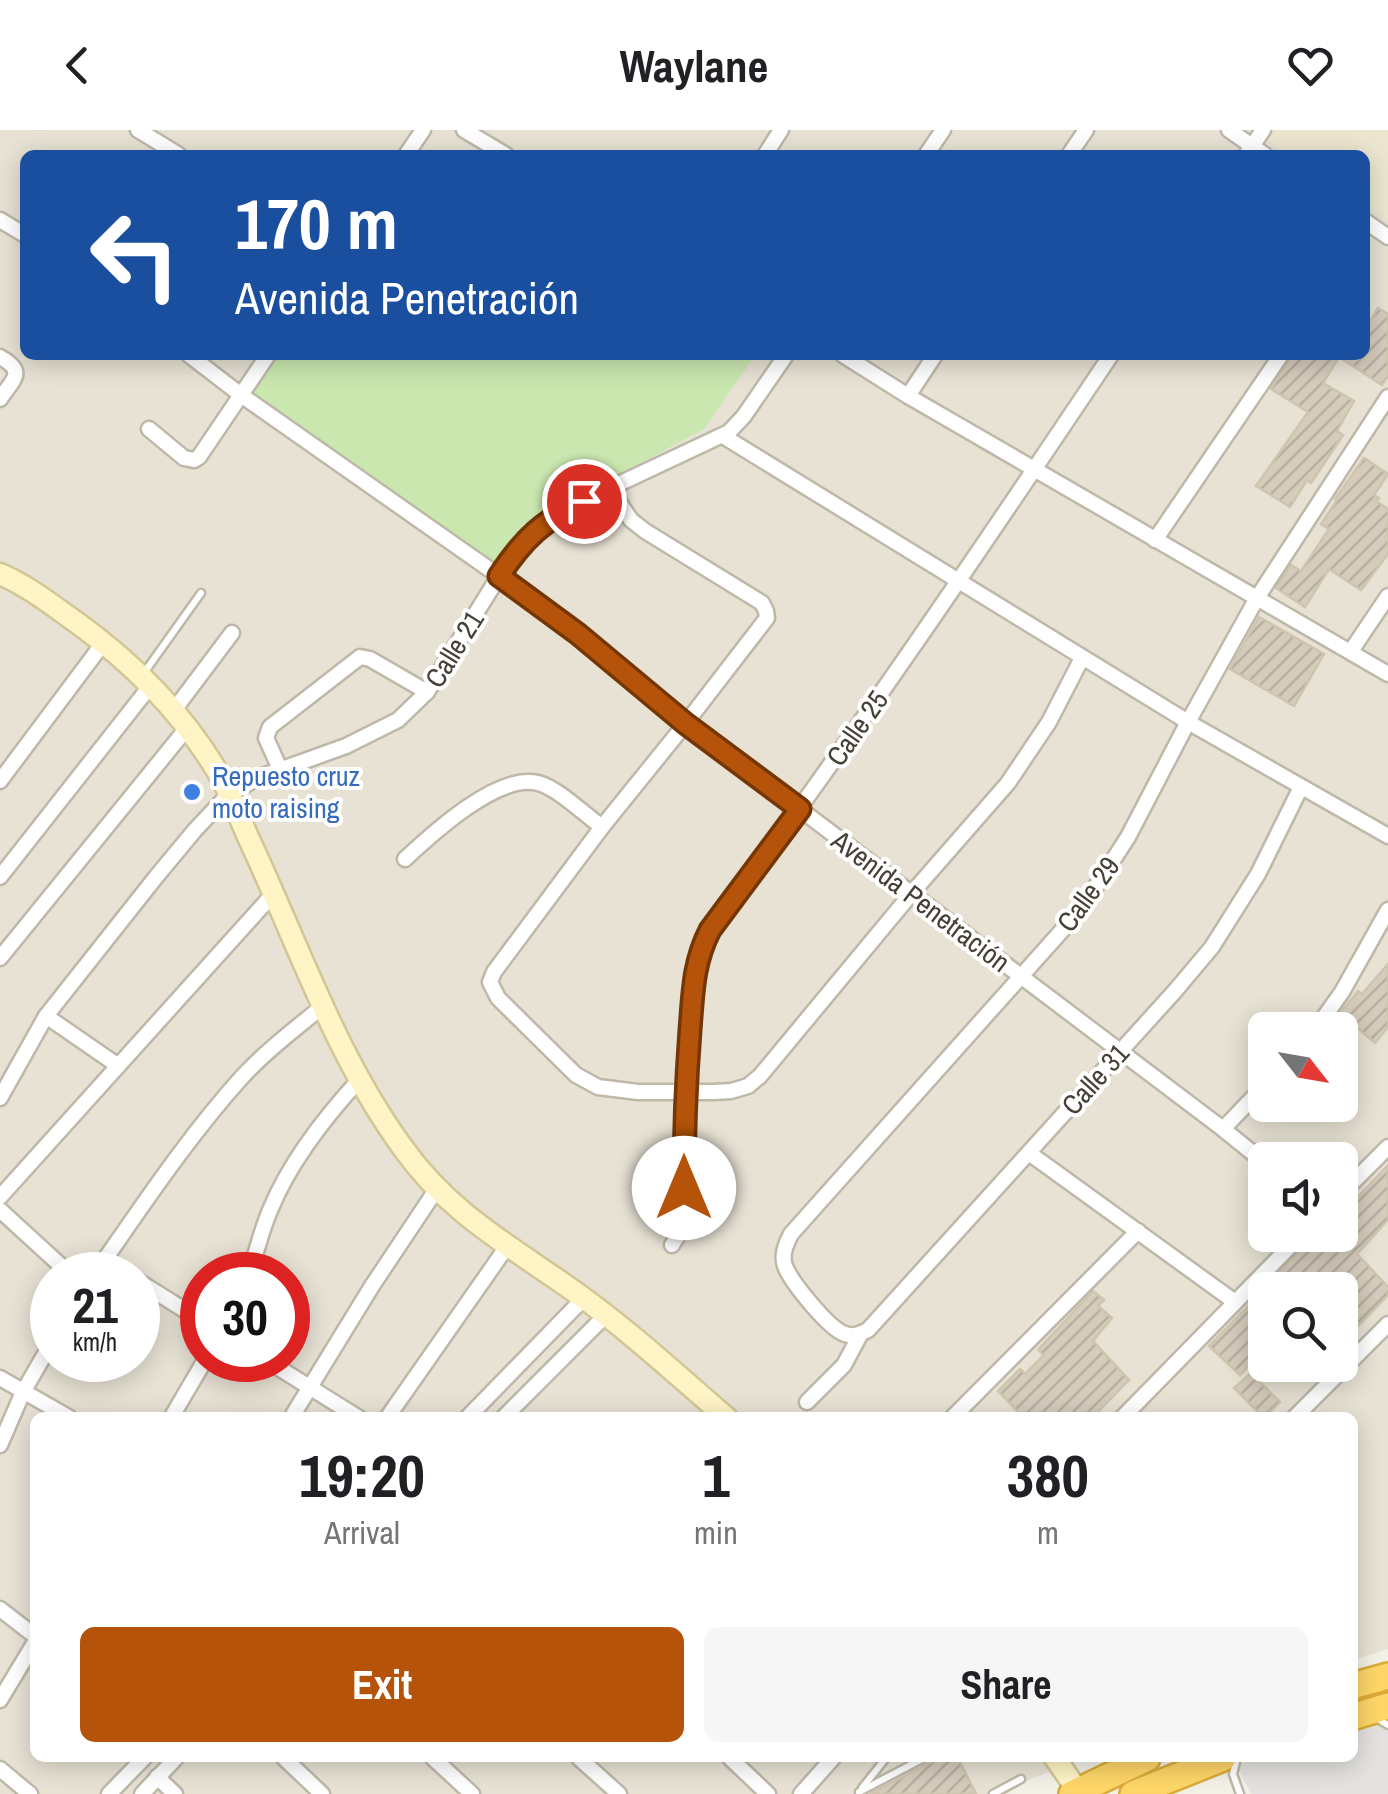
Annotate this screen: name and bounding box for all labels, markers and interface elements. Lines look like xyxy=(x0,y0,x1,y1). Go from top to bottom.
text: Waylane xyxy=(620,35,768,96)
icon: back xyxy=(50,38,105,93)
icon: heart xyxy=(1283,38,1338,93)
text: 170 m xyxy=(235,177,398,271)
icon: left xyxy=(70,190,200,320)
text: Avenida Penetración xyxy=(235,267,579,328)
pin xyxy=(542,459,627,544)
icon: arrive xyxy=(557,474,612,529)
street label: Calle 21 xyxy=(416,603,493,695)
street label: Calle 25 xyxy=(817,683,897,773)
place label: Repuesto cruz moto raising xyxy=(212,757,360,827)
marker: Repuesto cruz moto raising xyxy=(181,781,203,803)
street label: Avenida Penetración xyxy=(823,821,1018,981)
street label: Calle 29 xyxy=(1048,849,1128,939)
north arrow xyxy=(1248,1012,1358,1122)
map controls xyxy=(1248,1012,1358,1382)
street label: Calle 31 xyxy=(1053,1035,1137,1123)
position arrow xyxy=(632,1136,736,1240)
button: sound xyxy=(1248,1142,1358,1252)
speed limit sign: 30 xyxy=(180,1252,310,1382)
text: 21 xyxy=(72,1271,118,1339)
button: search xyxy=(1248,1272,1358,1382)
text: km/h xyxy=(73,1325,117,1359)
text: 19:20 xyxy=(299,1435,425,1516)
text: 1 xyxy=(702,1435,730,1516)
text: 380 xyxy=(1007,1435,1089,1516)
text: Arrival xyxy=(324,1511,400,1554)
text: min xyxy=(694,1511,738,1554)
text: m xyxy=(1037,1511,1059,1554)
button: Exit xyxy=(80,1627,684,1742)
button: Share xyxy=(704,1627,1308,1742)

